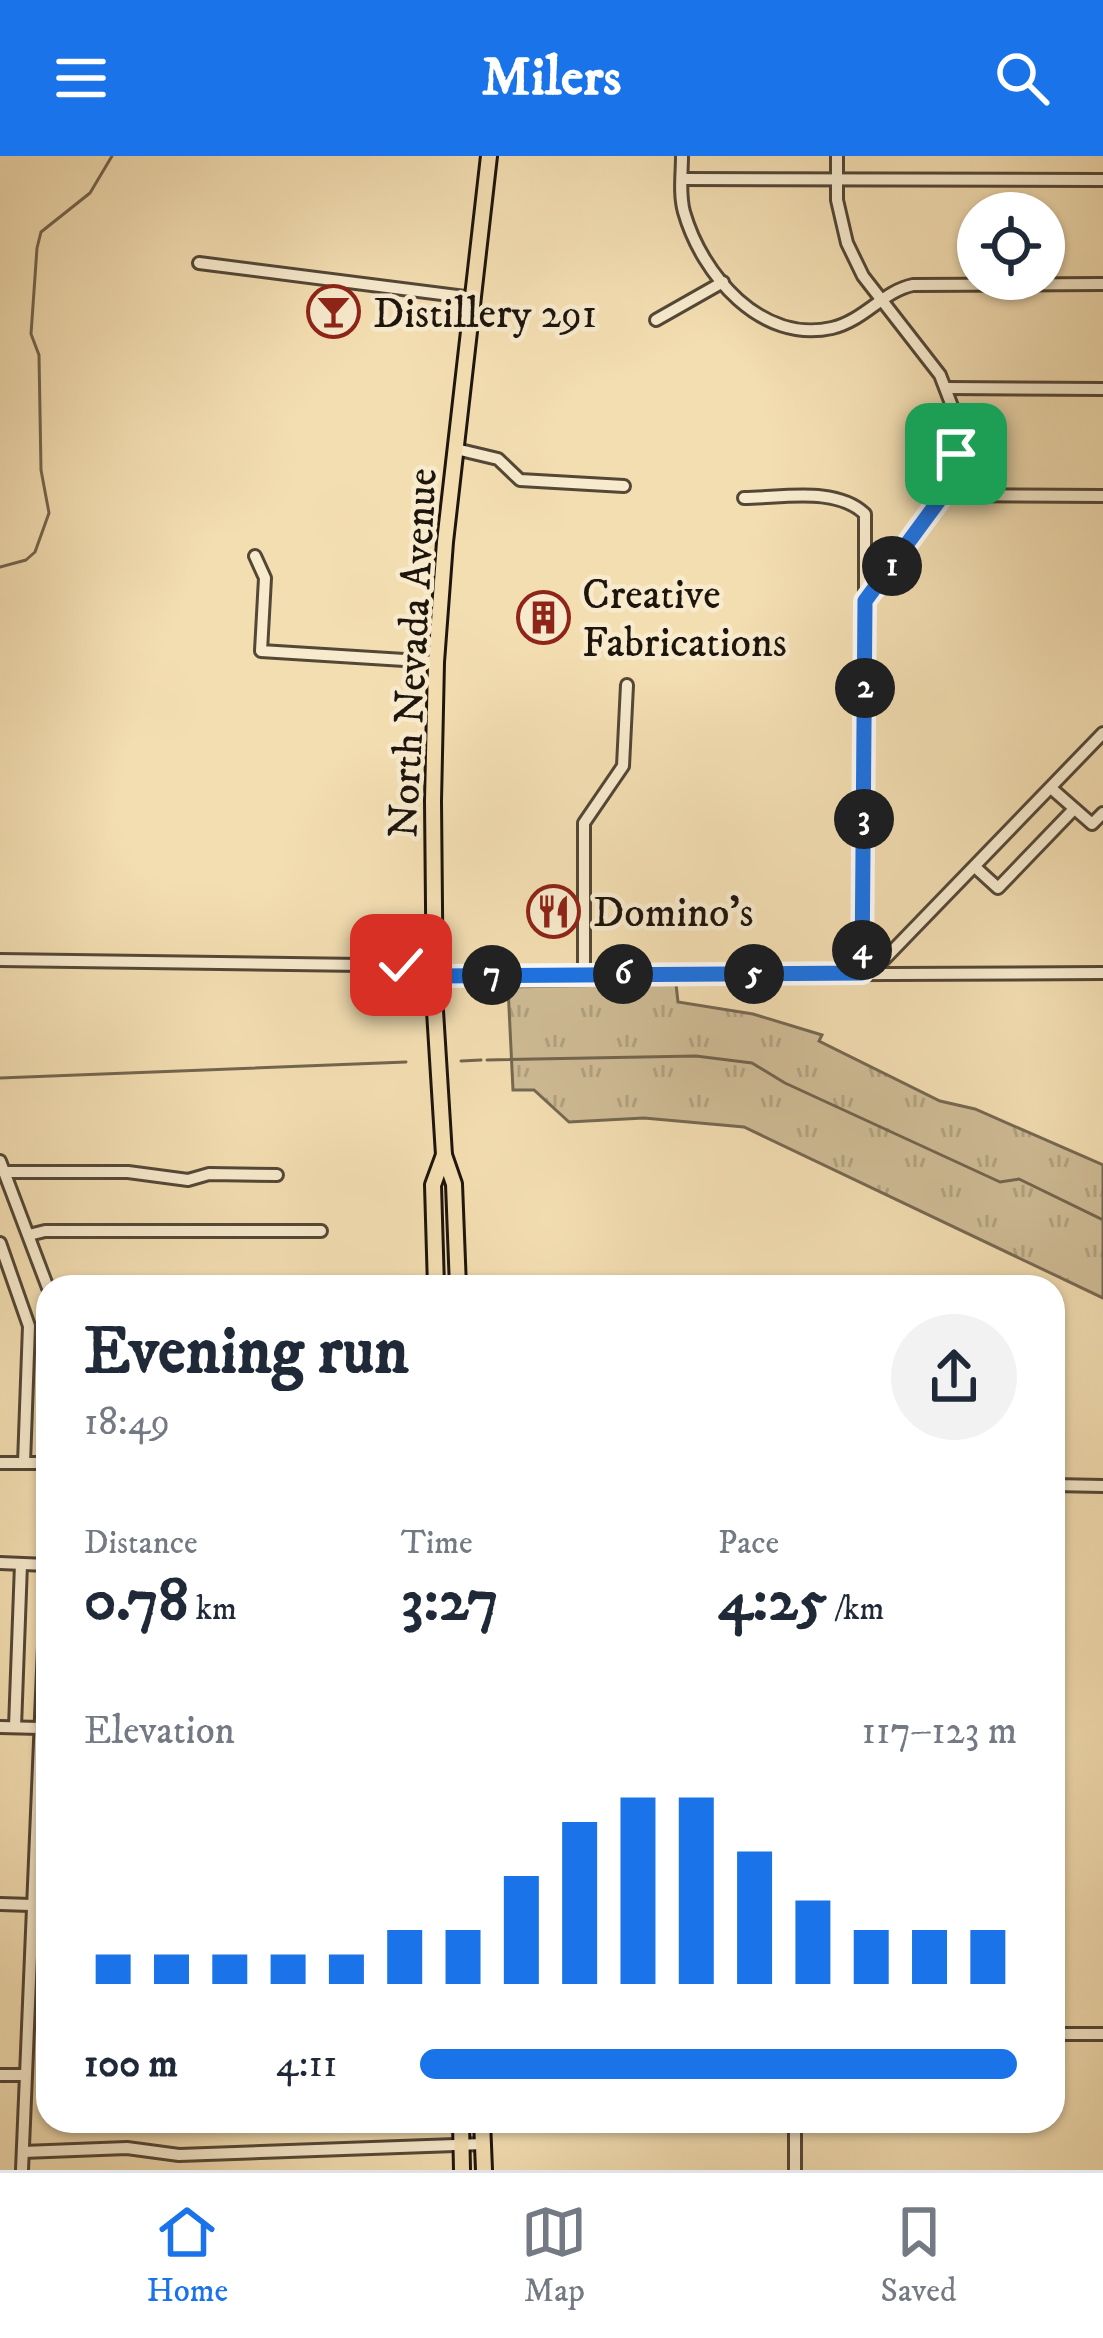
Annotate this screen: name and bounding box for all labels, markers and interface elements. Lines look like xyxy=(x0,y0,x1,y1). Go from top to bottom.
icon: menu xyxy=(48,45,114,111)
text: Milers xyxy=(482,45,621,112)
icon: search xyxy=(989,45,1055,111)
map controls xyxy=(957,192,1065,300)
button: locate xyxy=(957,192,1065,300)
bar icon: Distillery 291 xyxy=(306,284,362,340)
place label: Distillery 291 xyxy=(373,289,597,341)
pin xyxy=(905,403,1007,505)
icon: arrive xyxy=(923,421,989,487)
street label: North Nevada Avenue xyxy=(378,467,450,839)
pin: 1 xyxy=(862,536,922,596)
text: 1 xyxy=(886,545,898,586)
place label: Creative Fabrications xyxy=(582,570,787,670)
building icon: Creative Fabrications xyxy=(515,589,571,645)
pin: 2 xyxy=(835,658,895,718)
text: 2 xyxy=(857,667,873,708)
pin: 3 xyxy=(834,789,894,849)
text: 3 xyxy=(858,798,870,839)
restaurant icon: Domino's xyxy=(526,883,582,939)
place label: Domino's xyxy=(593,888,754,940)
pin xyxy=(350,914,452,1016)
pin: 4 xyxy=(832,920,892,980)
text: 4 xyxy=(853,929,872,970)
icon: check xyxy=(368,932,434,998)
pin: 6 xyxy=(593,944,653,1004)
pin: 5 xyxy=(724,944,784,1004)
pin: 7 xyxy=(462,945,522,1005)
text: 6 xyxy=(614,953,632,994)
text: 5 xyxy=(746,953,762,994)
text: 7 xyxy=(483,954,501,995)
text: Evening run xyxy=(84,1312,409,1394)
button: share xyxy=(891,1314,1017,1440)
text: 18:49 xyxy=(84,1398,170,1447)
text: Distance xyxy=(84,1523,198,1564)
text: Time xyxy=(401,1523,473,1564)
text: Pace xyxy=(718,1523,779,1564)
text: 0.78 xyxy=(84,1564,189,1639)
text: 3:27 xyxy=(401,1564,499,1639)
text: 4:25 xyxy=(718,1564,827,1639)
text: km xyxy=(189,1589,237,1630)
text: /km xyxy=(827,1589,884,1630)
text: Elevation xyxy=(84,1707,235,1756)
text: 117–123 m xyxy=(862,1707,1017,1756)
text: 100 m xyxy=(84,2040,178,2089)
text: 4:11 xyxy=(276,2040,337,2089)
tab: Home xyxy=(147,2199,228,2312)
tab: Map xyxy=(521,2199,587,2312)
tab: Saved xyxy=(881,2199,956,2312)

